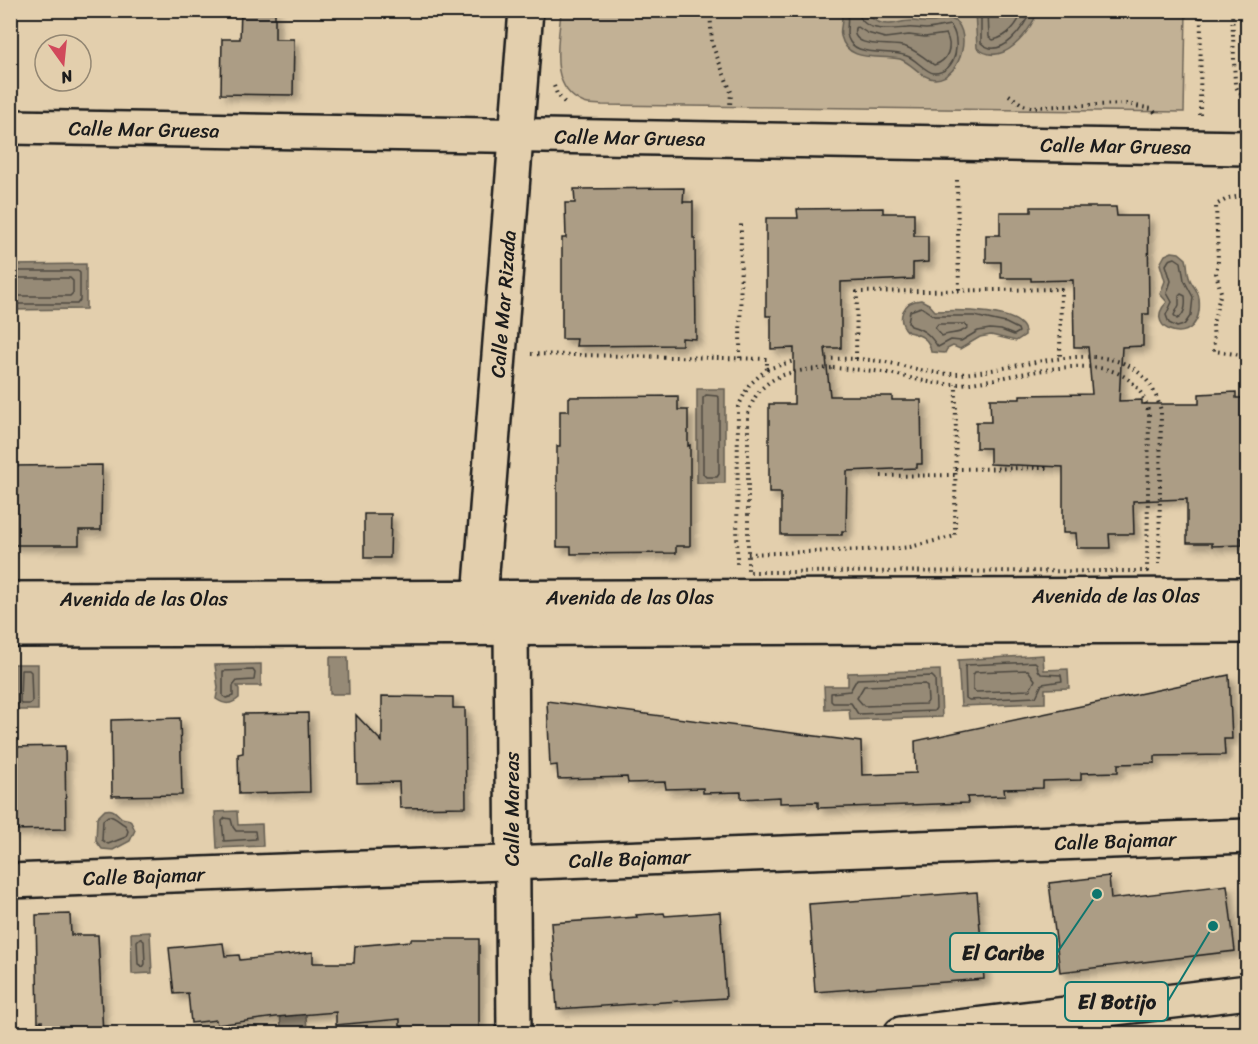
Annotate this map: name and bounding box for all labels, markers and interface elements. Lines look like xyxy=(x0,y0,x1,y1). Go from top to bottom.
north arrow xyxy=(33,33,93,93)
text: N xyxy=(57,61,77,93)
street label: Calle Mar Gruesa xyxy=(68,111,220,149)
street label: Calle Mar Gruesa xyxy=(554,119,706,157)
street label: Calle Mar Gruesa xyxy=(1040,127,1192,165)
street label: Calle Mar Rizada xyxy=(480,229,527,379)
street label: Avenida de las Olas xyxy=(1031,578,1201,614)
street label: Avenida de las Olas xyxy=(545,580,715,615)
street label: Avenida de las Olas xyxy=(59,581,229,617)
street label: Calle Mareas xyxy=(495,751,530,866)
street label: Calle Bajamar xyxy=(1054,822,1179,861)
street label: Calle Bajamar xyxy=(568,839,693,879)
street label: Calle Bajamar xyxy=(82,857,207,896)
callout: El Caribe xyxy=(950,933,1057,972)
text: El Caribe xyxy=(962,934,1045,972)
callout: El Botijo xyxy=(1065,982,1168,1021)
text: El Botijo xyxy=(1078,983,1157,1021)

